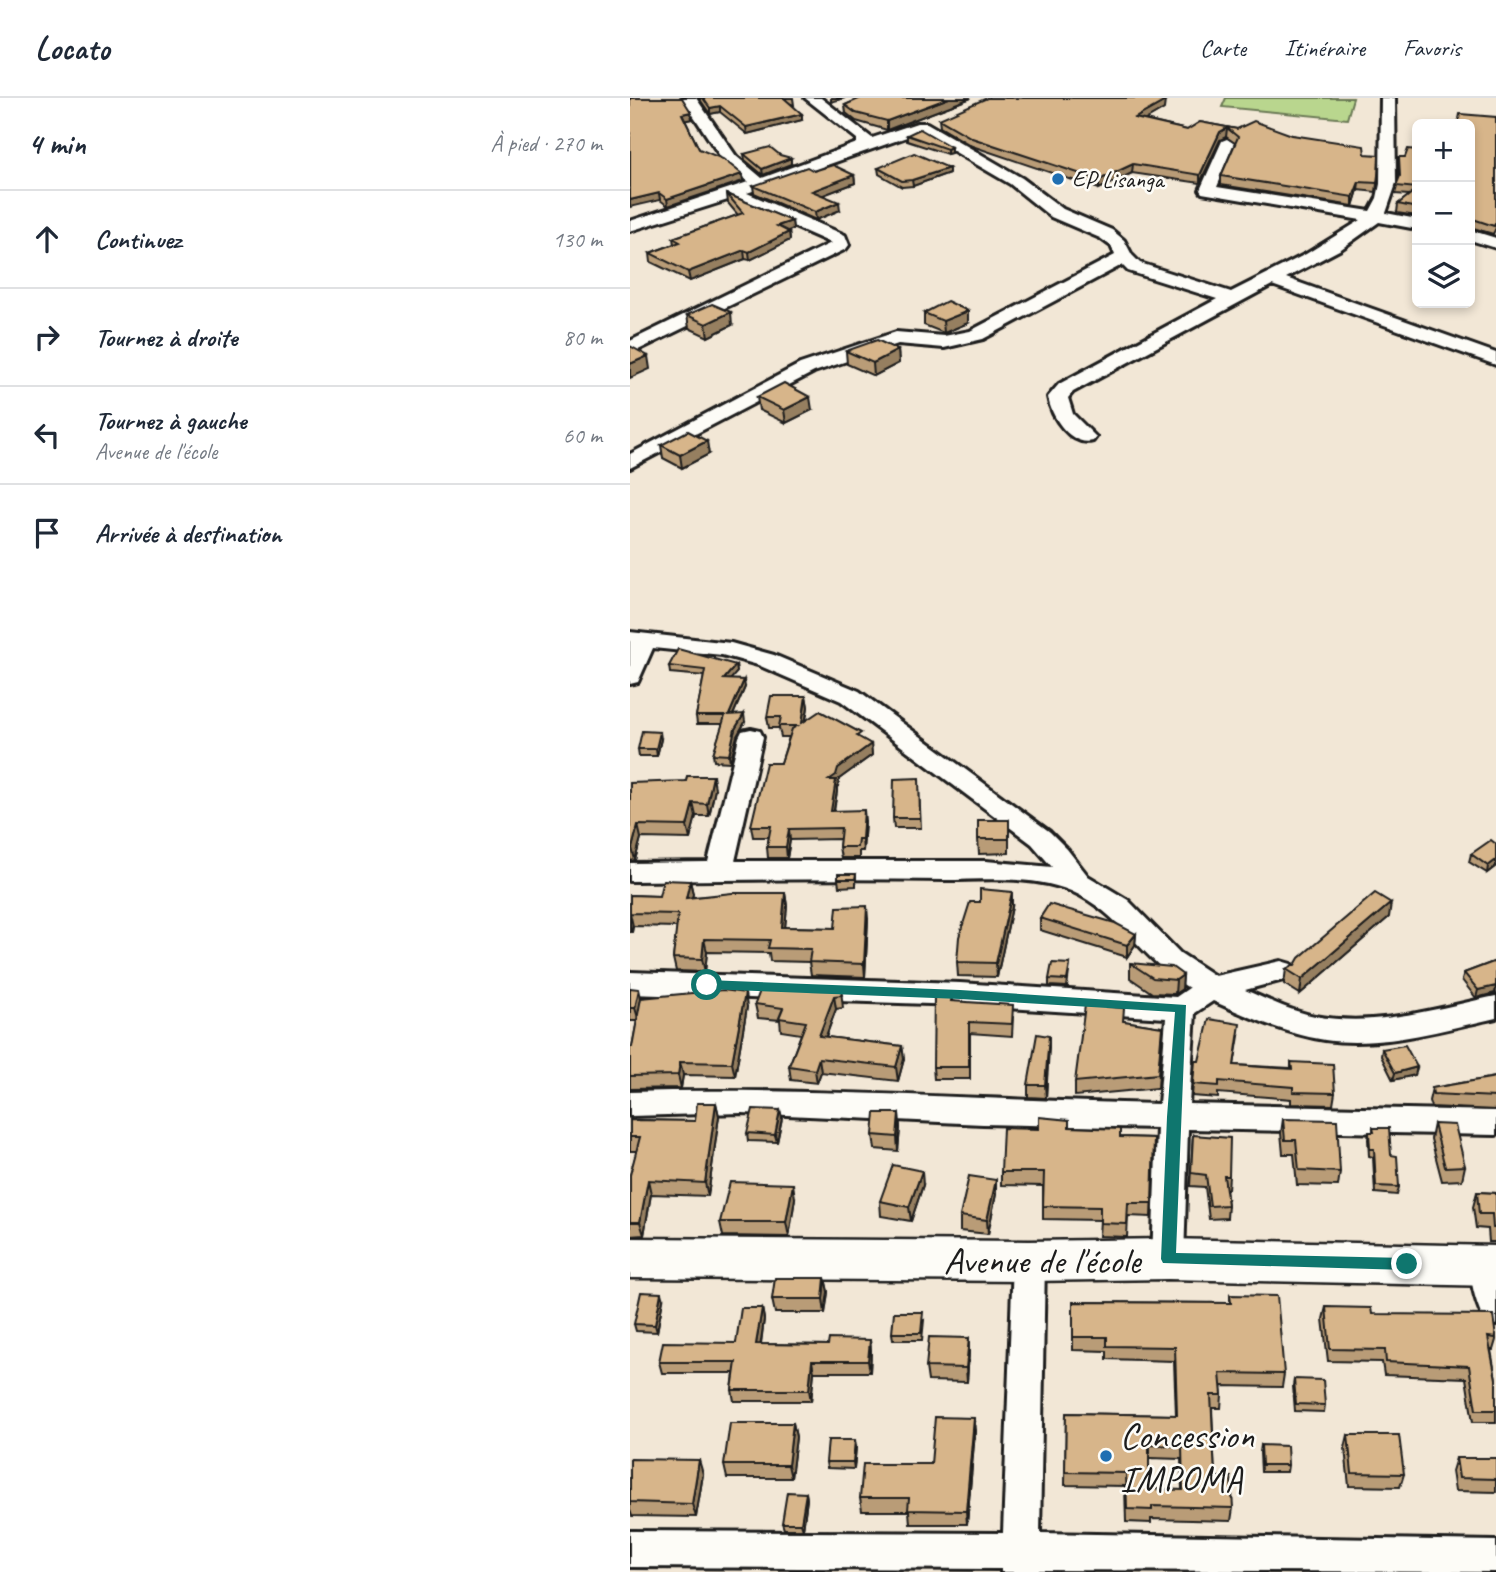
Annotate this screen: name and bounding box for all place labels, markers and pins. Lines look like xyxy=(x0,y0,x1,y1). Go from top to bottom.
place label: EP Lisanga xyxy=(1072,164,1165,194)
marker: EP Lisanga xyxy=(1050,171,1066,187)
place label: Concession IMPOMA xyxy=(1120,1412,1254,1502)
marker: Concession IMPOMA xyxy=(1098,1448,1114,1464)

